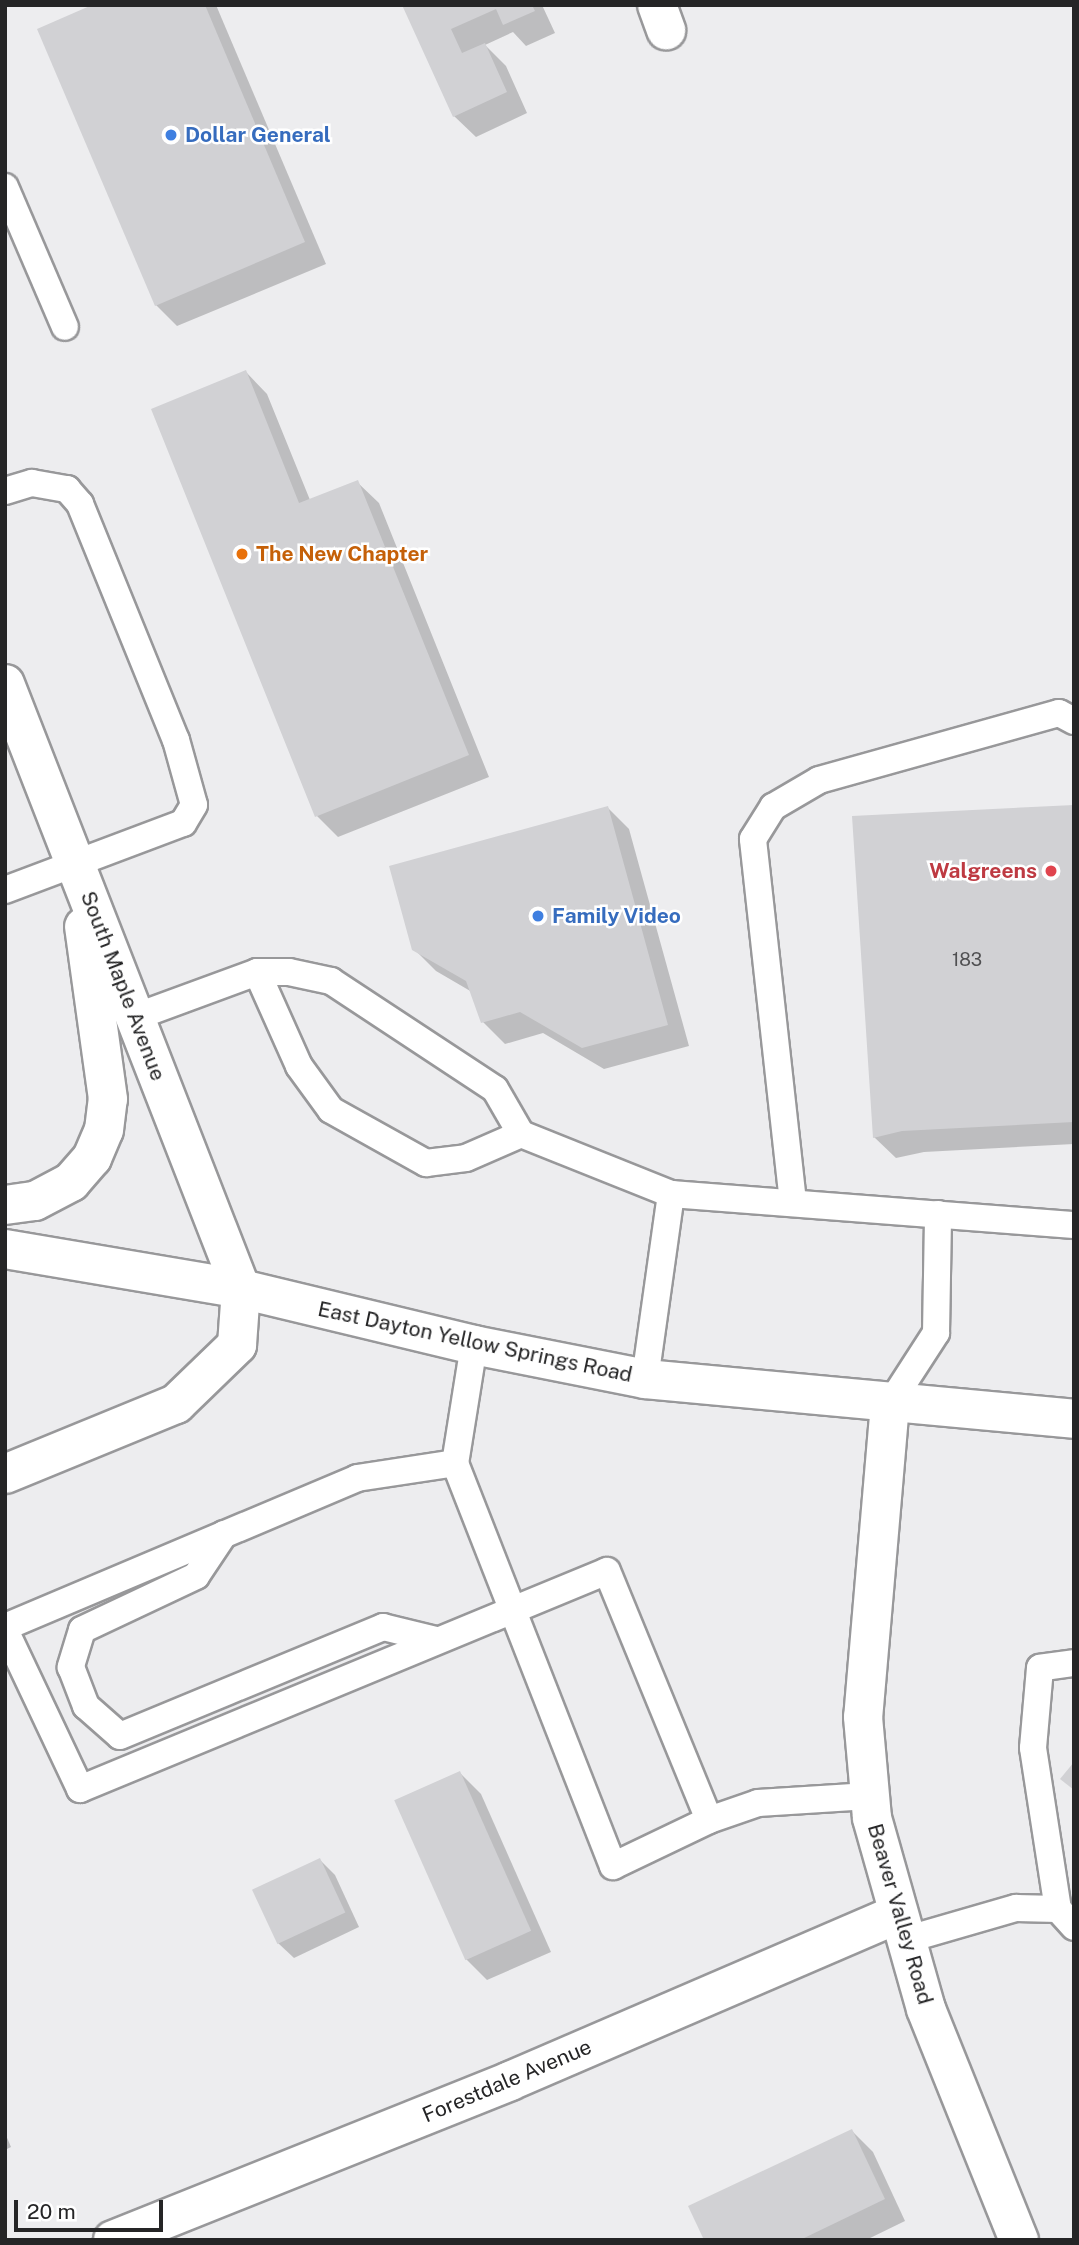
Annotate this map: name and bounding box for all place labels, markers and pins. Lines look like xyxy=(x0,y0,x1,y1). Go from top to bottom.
place label: Dollar General xyxy=(185,122,331,148)
marker: Dollar General xyxy=(163,127,179,143)
place label: The New Chapter xyxy=(256,541,428,567)
marker: The New Chapter xyxy=(234,546,250,562)
place label: Walgreens xyxy=(929,858,1037,884)
marker: Walgreens xyxy=(1043,863,1059,879)
place label: Family Video xyxy=(552,903,681,929)
marker: Family Video xyxy=(530,908,546,924)

